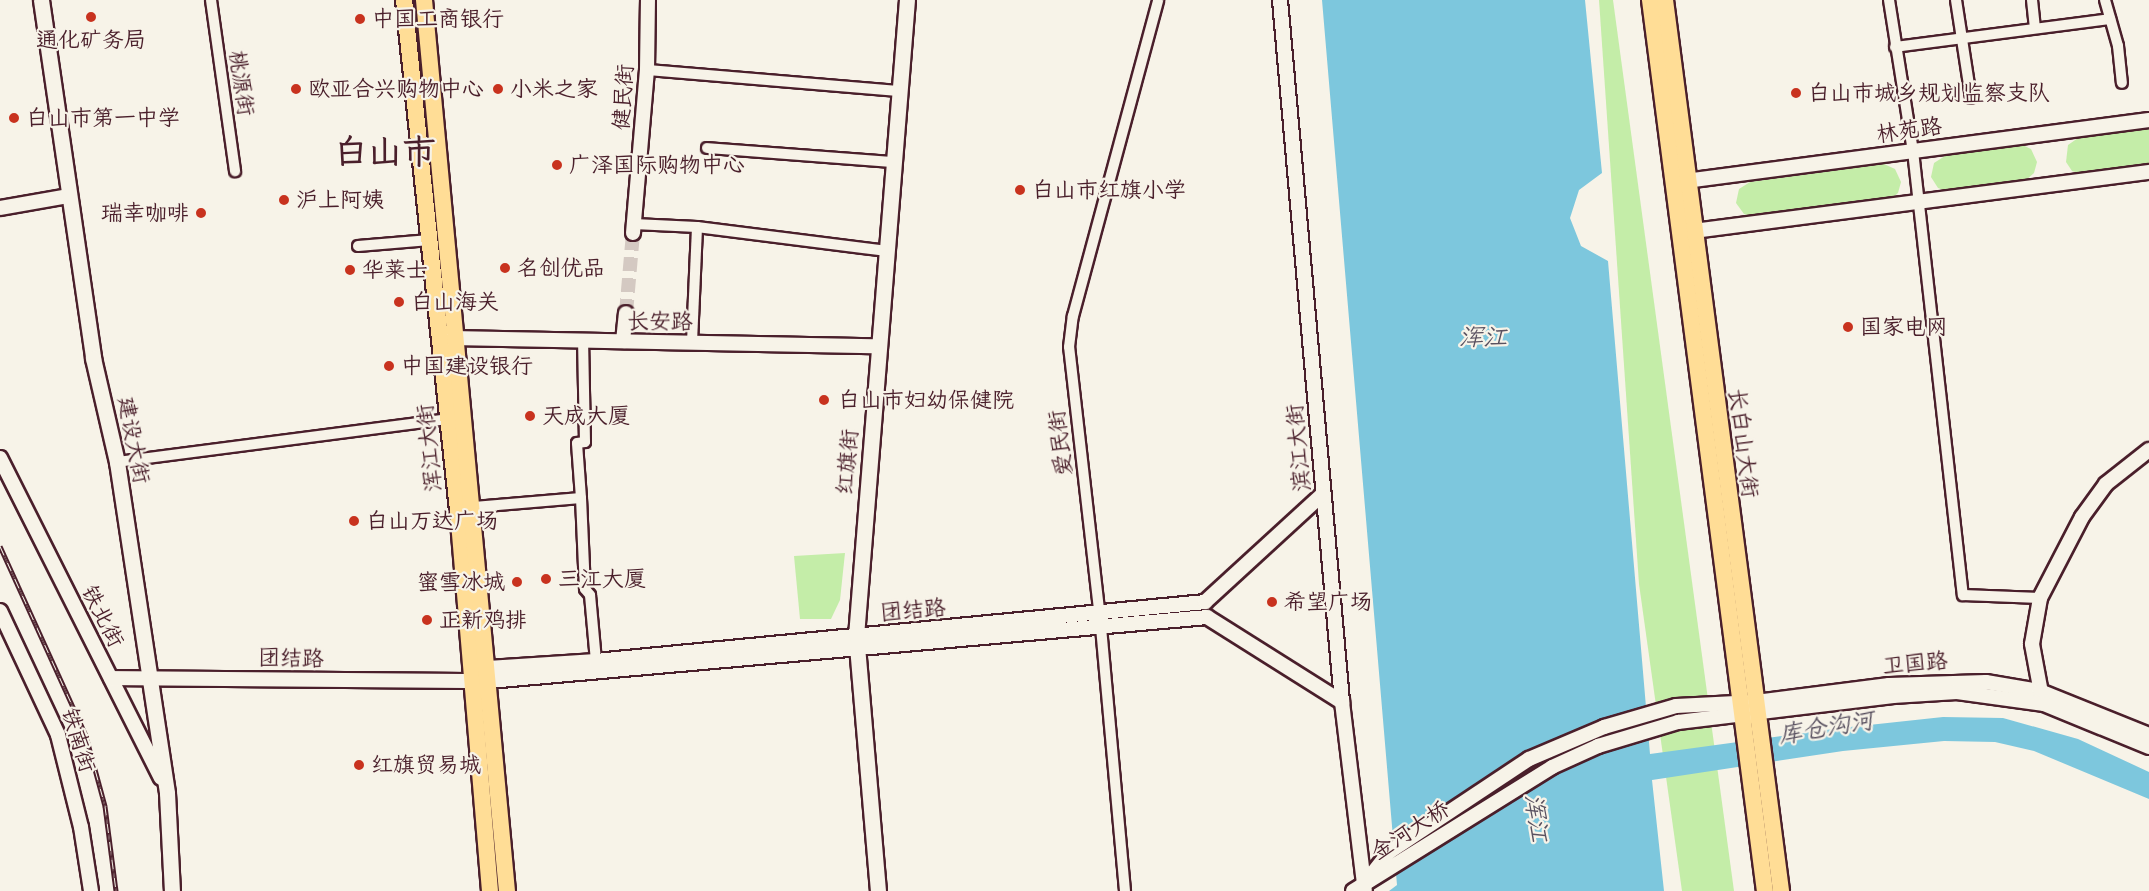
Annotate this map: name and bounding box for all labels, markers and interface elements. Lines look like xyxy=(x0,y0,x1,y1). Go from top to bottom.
place label: 中国工商银行 xyxy=(372,6,504,32)
marker: 通化矿务局 xyxy=(84,10,98,24)
marker: 中国工商银行 xyxy=(353,12,367,26)
place label: 通化矿务局 xyxy=(36,27,146,53)
street label: 桃源街 xyxy=(224,48,260,118)
street label: 健民街 xyxy=(608,63,638,131)
place label: 欧亚合兴购物中心 xyxy=(308,76,484,102)
place label: 小米之家 xyxy=(510,76,598,102)
place label: 白山市城乡规划监察支队 xyxy=(1808,80,2050,106)
marker: 欧亚合兴购物中心 xyxy=(289,82,303,96)
marker: 小米之家 xyxy=(491,82,505,96)
marker: 白山市城乡规划监察支队 xyxy=(1789,86,1803,100)
place label: 白山市第一中学 xyxy=(26,105,180,131)
marker: 白山市第一中学 xyxy=(7,111,21,125)
street label: 林苑路 xyxy=(1874,112,1944,148)
district label: 白山市 xyxy=(334,132,436,172)
place label: 广泽国际购物中心 xyxy=(569,152,745,178)
marker: 广泽国际购物中心 xyxy=(550,158,564,172)
place label: 白山市红旗小学 xyxy=(1032,177,1186,203)
marker: 白山市红旗小学 xyxy=(1013,183,1027,197)
place label: 沪上阿姨 xyxy=(296,187,384,213)
marker: 沪上阿姨 xyxy=(277,193,291,207)
place label: 瑞幸咖啡 xyxy=(101,200,189,226)
marker: 瑞幸咖啡 xyxy=(194,206,208,220)
place label: 名创优品 xyxy=(517,255,605,281)
place label: 华莱士 xyxy=(362,257,428,283)
marker: 名创优品 xyxy=(498,261,512,275)
marker: 华莱士 xyxy=(343,263,357,277)
place label: 白山海关 xyxy=(411,289,499,315)
marker: 白山海关 xyxy=(392,295,406,309)
street label: 长安路 xyxy=(627,307,693,335)
place label: 国家电网 xyxy=(1860,314,1948,340)
marker: 国家电网 xyxy=(1841,320,1855,334)
water label: 浑江 xyxy=(1459,324,1507,352)
place label: 中国建设银行 xyxy=(401,353,533,379)
marker: 中国建设银行 xyxy=(382,359,396,373)
place label: 白山市妇幼保健院 xyxy=(838,387,1014,413)
street label: 长白山大街 xyxy=(1724,387,1764,499)
marker: 白山市妇幼保健院 xyxy=(815,391,833,409)
street label: 建设大街 xyxy=(113,394,155,486)
street label: 浑江大街 xyxy=(411,403,447,493)
place label: 天成大厦 xyxy=(542,403,630,429)
street label: 滨江大街 xyxy=(1281,403,1315,493)
marker: 天成大厦 xyxy=(523,409,537,423)
street label: 爱民街 xyxy=(1043,409,1077,477)
street label: 红旗街 xyxy=(831,428,863,496)
place label: 白山万达广场 xyxy=(366,508,498,534)
marker: 白山万达广场 xyxy=(347,514,361,528)
place label: 三江大厦 xyxy=(558,566,646,592)
place label: 蜜雪冰城 xyxy=(417,569,505,595)
marker: 三江大厦 xyxy=(539,572,553,586)
marker: 蜜雪冰城 xyxy=(510,575,524,589)
street label: 铁北街 xyxy=(76,581,130,651)
place label: 希望广场 xyxy=(1284,589,1372,615)
street label: 团结路 xyxy=(879,594,947,626)
marker: 希望广场 xyxy=(1265,595,1279,609)
place label: 正新鸡排 xyxy=(439,607,527,633)
marker: 正新鸡排 xyxy=(420,613,434,627)
street label: 团结路 xyxy=(258,644,324,672)
street label: 卫国路 xyxy=(1881,647,1949,679)
street label: 铁南街 xyxy=(57,705,101,775)
water label: 库仓沟河 xyxy=(1776,706,1876,750)
place label: 红旗贸易城 xyxy=(371,752,481,778)
marker: 红旗贸易城 xyxy=(352,758,366,772)
water label: 浑江 xyxy=(1518,792,1554,844)
street label: 金河大桥 xyxy=(1366,795,1454,865)

